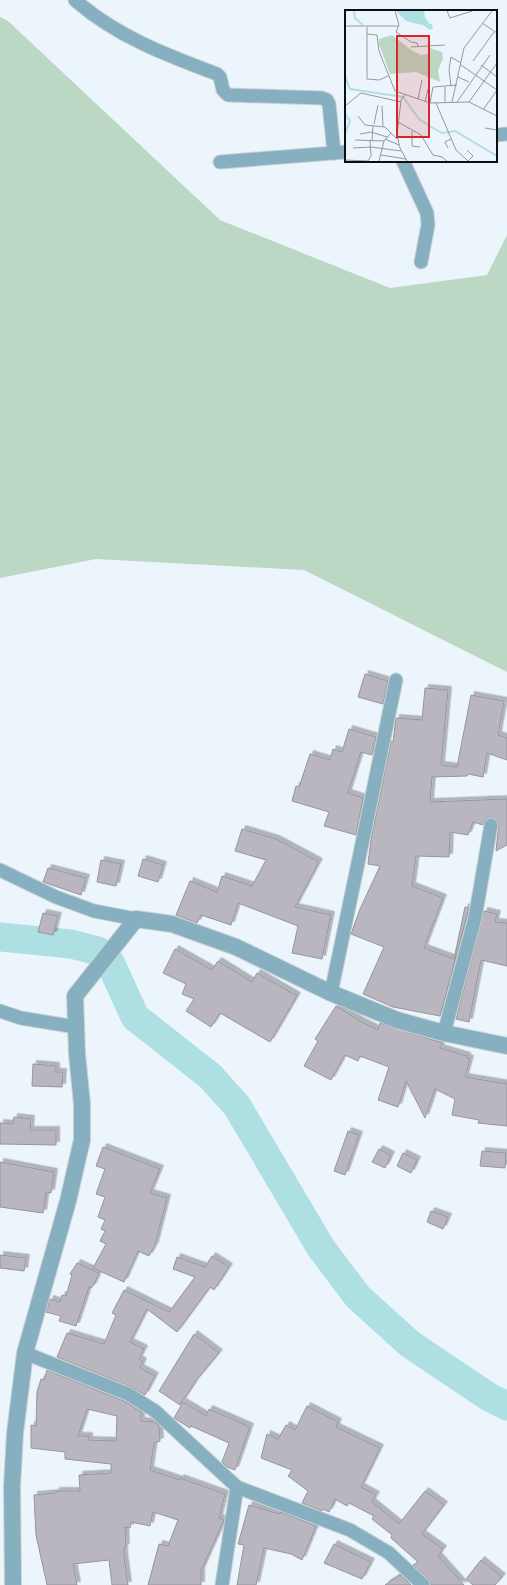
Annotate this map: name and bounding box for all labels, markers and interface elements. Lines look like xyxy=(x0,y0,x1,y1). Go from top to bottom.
inset map xyxy=(345,10,497,162)

